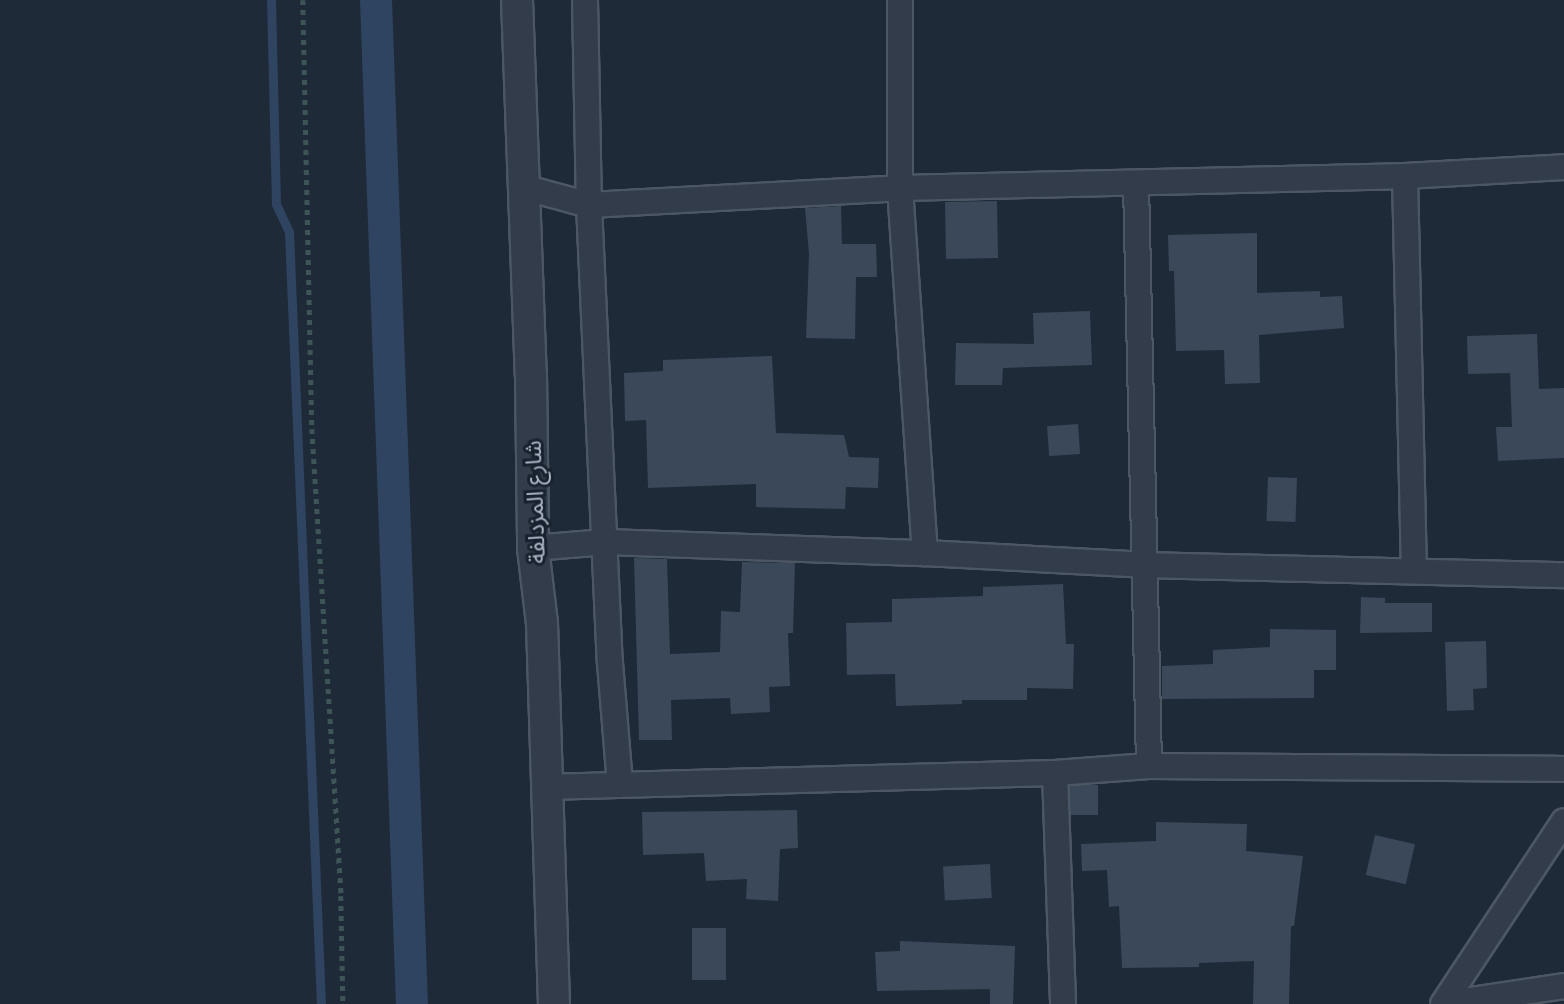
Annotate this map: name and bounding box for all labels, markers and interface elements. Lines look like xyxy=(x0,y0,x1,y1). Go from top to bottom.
street label: شارع المزدلفة xyxy=(518,440,550,564)

